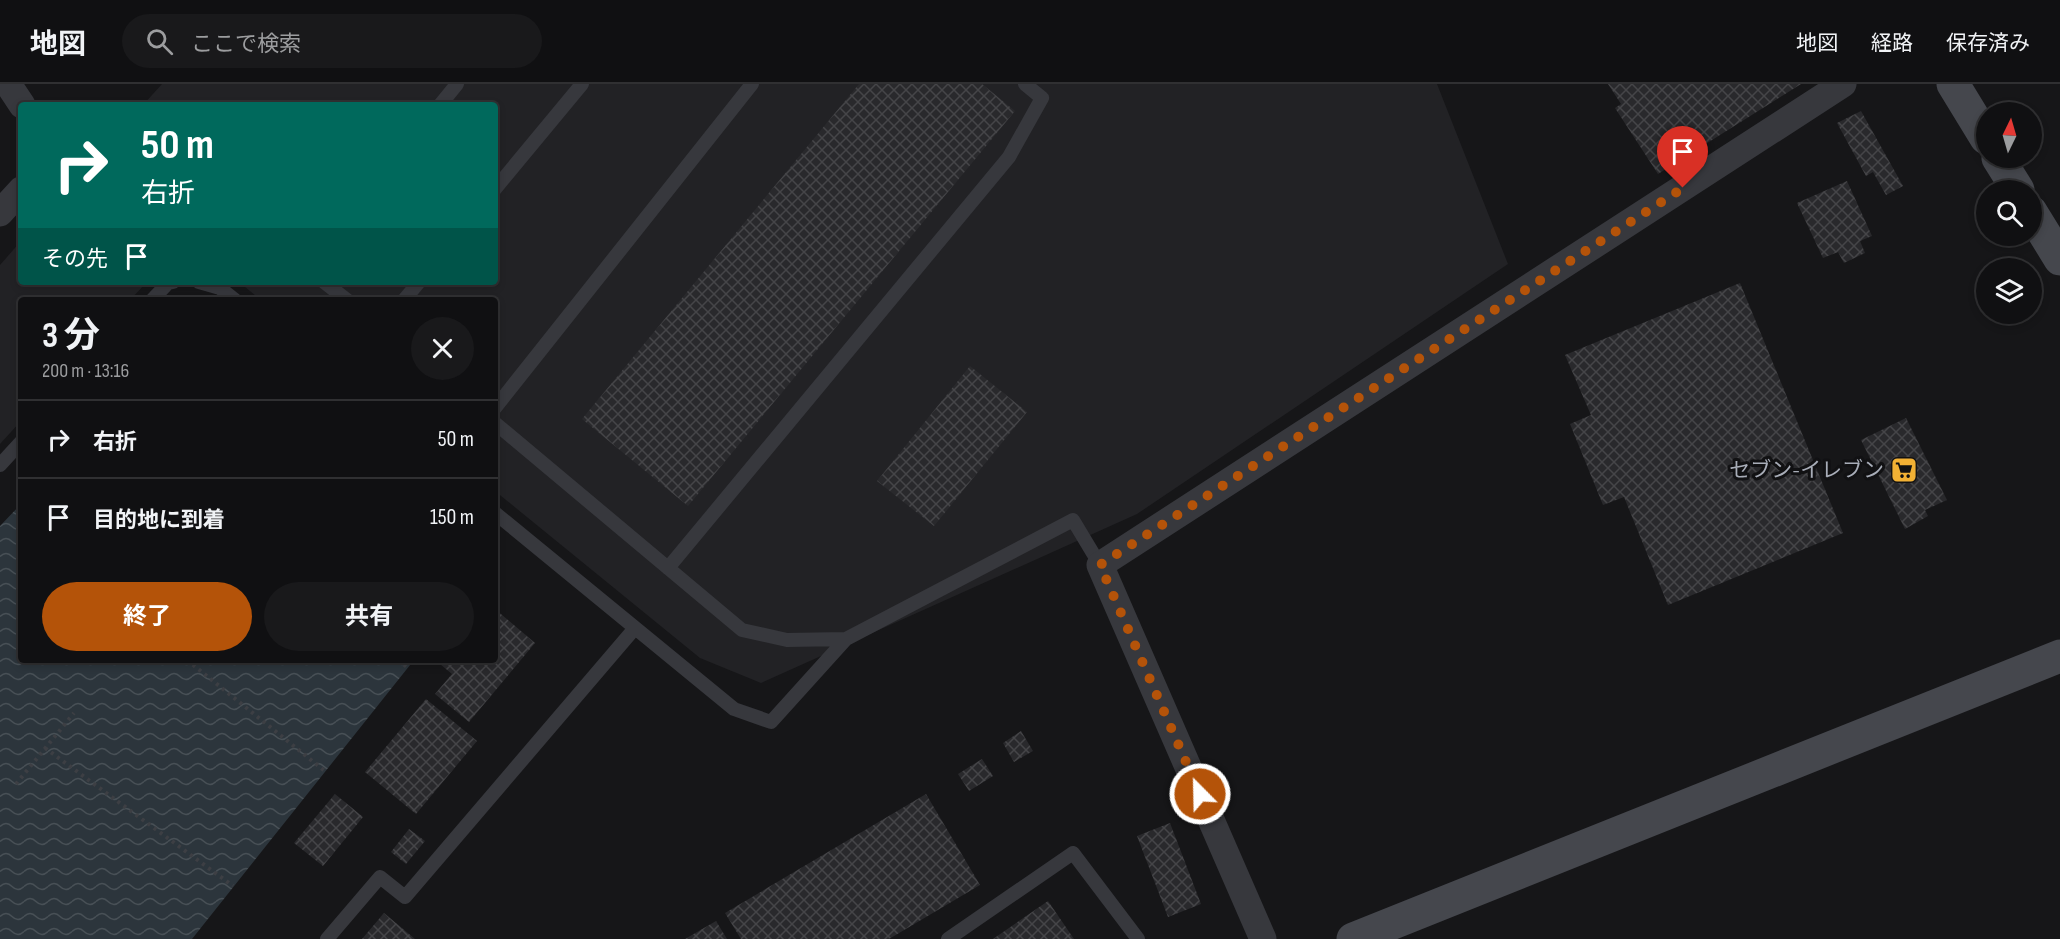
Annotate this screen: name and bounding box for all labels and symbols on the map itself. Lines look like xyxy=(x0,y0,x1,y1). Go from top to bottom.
north arrow xyxy=(1976,102,2042,168)
pin xyxy=(1657,126,1708,188)
supermarket icon: セブン-イレブン xyxy=(1889,455,1919,485)
place label: セブン-イレブン xyxy=(1729,458,1884,483)
position arrow xyxy=(1168,762,1232,826)

